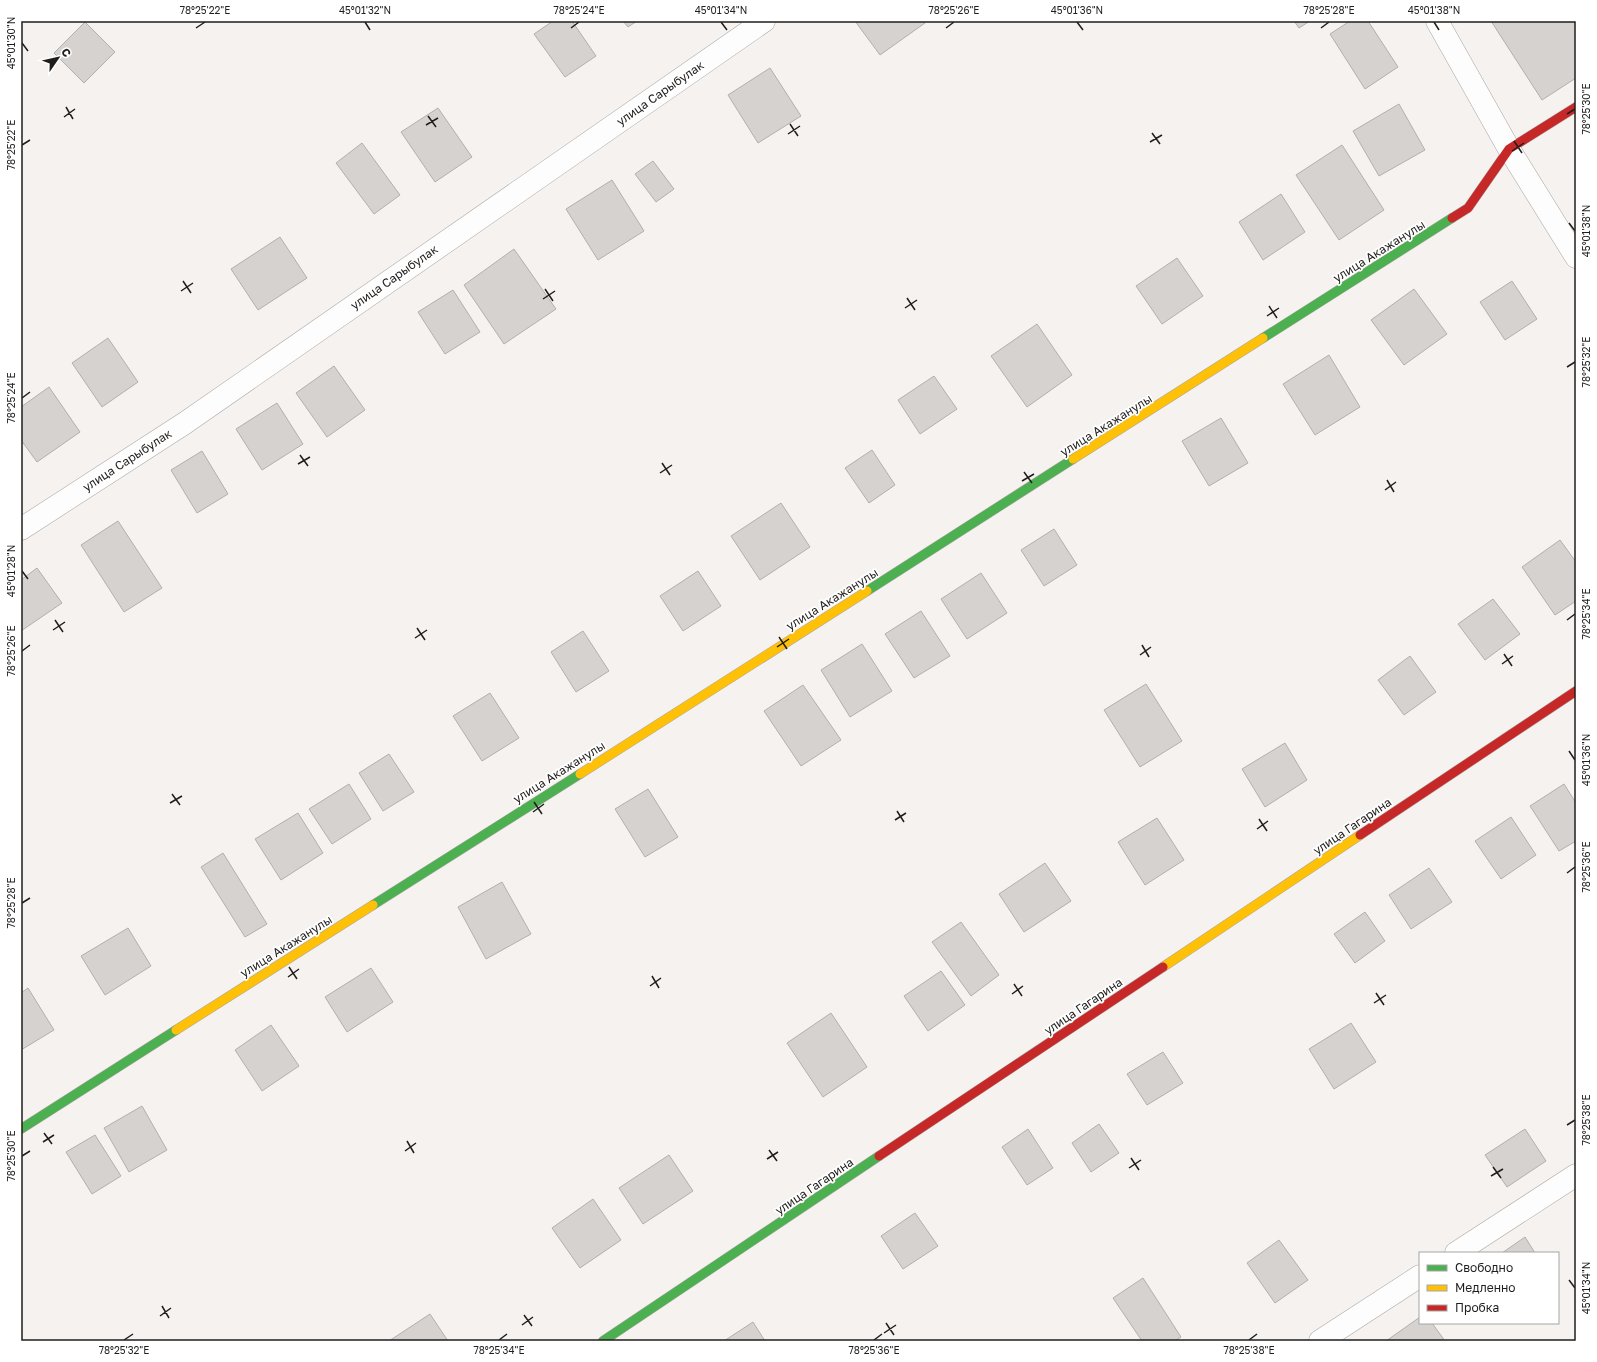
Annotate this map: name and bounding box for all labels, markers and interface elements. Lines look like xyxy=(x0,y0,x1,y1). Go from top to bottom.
text: 78°25'22"E xyxy=(180,4,230,16)
text: 45°01'32"N xyxy=(339,4,391,16)
text: 78°25'24"E xyxy=(554,4,605,16)
text: 45°01'34"N xyxy=(695,4,747,16)
text: 78°25'26"E xyxy=(929,4,979,16)
text: 45°01'36"N xyxy=(1051,4,1103,16)
text: 78°25'28"E xyxy=(1304,4,1355,16)
text: 45°01'38"N xyxy=(1408,4,1460,16)
text: 45°01'30"N xyxy=(5,17,17,69)
north arrow xyxy=(38,38,78,78)
text: С xyxy=(59,45,74,59)
street label: улица Сарыбулак xyxy=(613,57,707,129)
text: 78°25'30"E xyxy=(1580,83,1592,135)
text: 78°25'22"E xyxy=(5,120,17,170)
text: 45°01'38"N xyxy=(1580,205,1592,257)
street label: улица Акажанулы xyxy=(1330,217,1428,285)
street label: улица Сарыбулак xyxy=(347,241,441,313)
text: 78°25'32"E xyxy=(1580,337,1592,387)
text: 78°25'24"E xyxy=(5,373,17,424)
street label: улица Акажанулы xyxy=(1057,391,1155,459)
street label: улица Сарыбулак xyxy=(80,426,174,494)
text: 45°01'28"N xyxy=(5,545,17,597)
street label: улица Акажанулы xyxy=(783,565,881,633)
text: 78°25'34"E xyxy=(1580,588,1592,640)
text: 78°25'26"E xyxy=(5,626,17,676)
text: 45°01'36"N xyxy=(1580,734,1592,786)
street label: улица Акажанулы xyxy=(510,738,608,806)
street label: улица Гагарина xyxy=(1310,794,1394,858)
text: 78°25'36"E xyxy=(1580,842,1592,893)
text: 78°25'28"E xyxy=(5,878,17,929)
street label: улица Акажанулы xyxy=(237,912,335,980)
street label: улица Гагарина xyxy=(1041,974,1125,1038)
text: 78°25'38"E xyxy=(1580,1094,1592,1146)
text: 78°25'30"E xyxy=(5,1130,17,1182)
street label: улица Гагарина xyxy=(772,1154,856,1218)
legend xyxy=(1419,1252,1559,1324)
text: Свободно xyxy=(1455,1260,1513,1275)
text: 45°01'34"N xyxy=(1580,1262,1592,1314)
text: Медленно xyxy=(1455,1280,1515,1295)
text: Пробка xyxy=(1455,1300,1499,1315)
text: 78°25'32"E xyxy=(99,1344,149,1356)
text: 78°25'34"E xyxy=(473,1344,525,1356)
text: 78°25'36"E xyxy=(849,1344,900,1356)
text: 78°25'38"E xyxy=(1223,1344,1275,1356)

